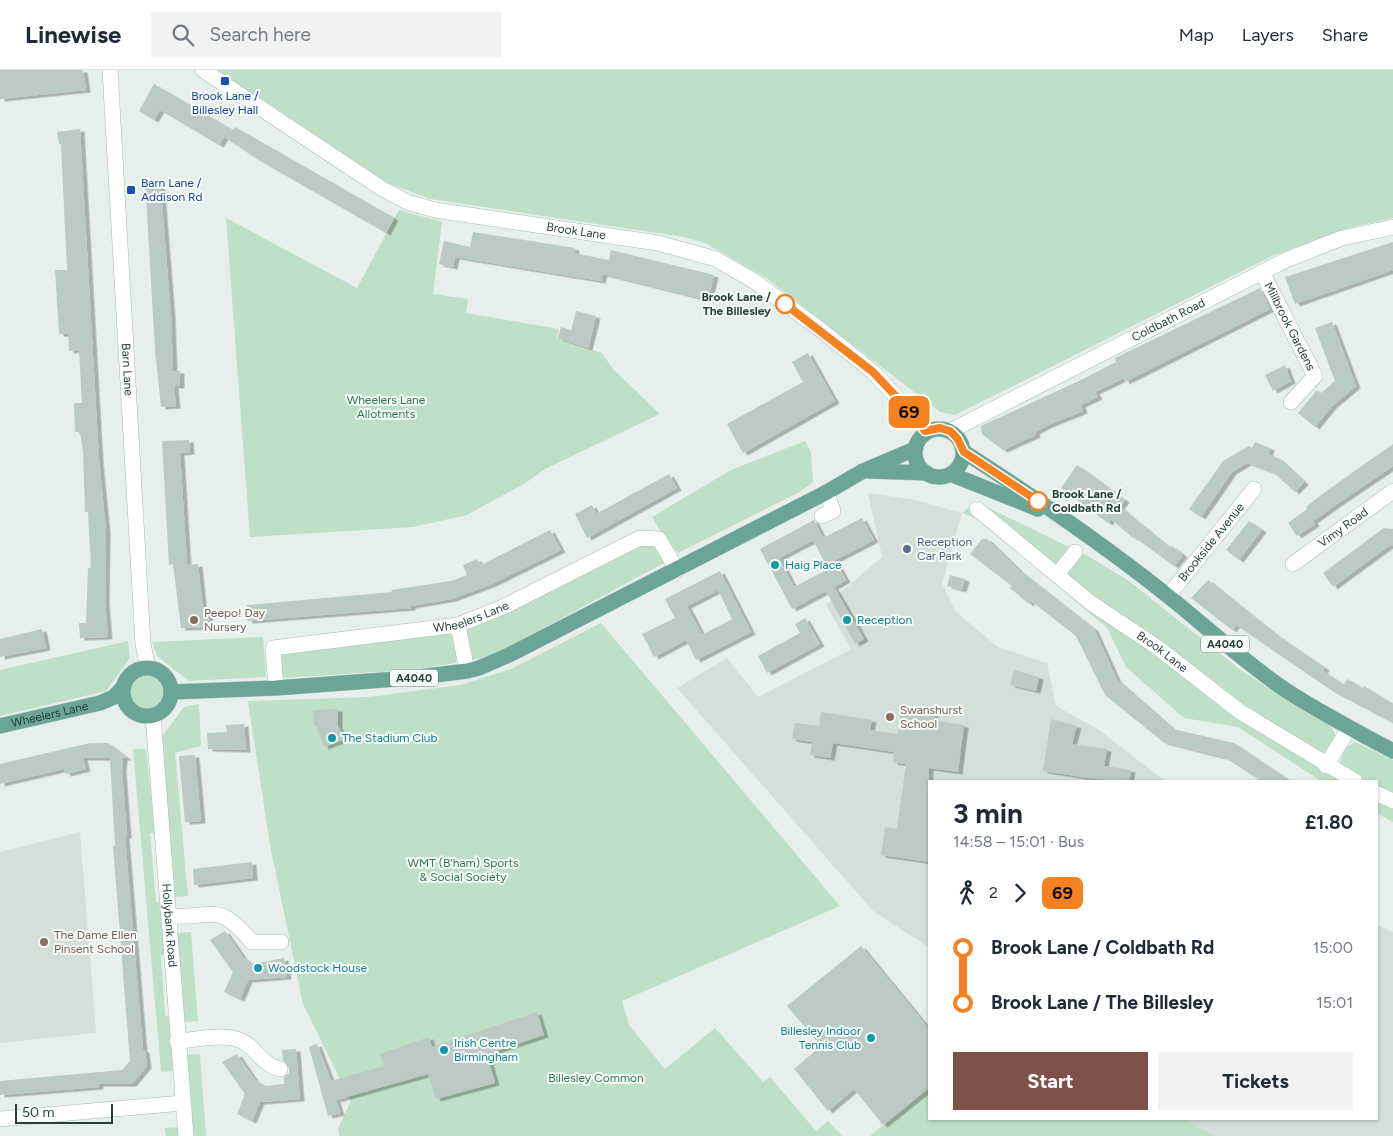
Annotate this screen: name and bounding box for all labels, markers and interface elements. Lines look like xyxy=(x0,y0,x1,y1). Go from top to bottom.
search box xyxy=(151,12,501,57)
text: Linewise xyxy=(25,20,121,49)
icon: search xyxy=(169,21,197,49)
text: Search here xyxy=(209,23,311,46)
text: Map xyxy=(1179,24,1214,46)
text: Layers xyxy=(1242,24,1294,46)
text: Share xyxy=(1322,24,1368,46)
marker: Brook Lane / Billesley Hall xyxy=(219,75,231,87)
place label: Brook Lane / Billesley Hall xyxy=(191,89,259,117)
place label: Barn Lane / Addison Rd xyxy=(141,176,203,204)
marker: Barn Lane / Addison Rd xyxy=(125,184,137,196)
street label: Brook Lane xyxy=(546,220,607,242)
street label: Millbrook Gardens xyxy=(1261,280,1318,373)
place label: Brook Lane / The Billesley xyxy=(702,290,771,318)
marker: Brook Lane / The Billesley xyxy=(775,294,795,314)
street label: Coldbath Road xyxy=(1129,295,1207,344)
street label: Barn Lane xyxy=(119,343,136,397)
park label: Wheelers Lane Allotments xyxy=(347,393,426,421)
line badge: 69 xyxy=(886,396,932,428)
text: 69 xyxy=(899,401,919,423)
place label: Brook Lane / Coldbath Rd xyxy=(1052,487,1122,515)
marker: Brook Lane / Coldbath Rd xyxy=(1028,491,1048,511)
street label: Brookside Avenue xyxy=(1175,500,1247,584)
street label: Vimy Road xyxy=(1315,505,1371,550)
place label: Reception Car Park xyxy=(917,535,972,563)
marker: Reception Car Park xyxy=(901,543,913,555)
place label: Haig Place xyxy=(785,558,842,572)
marker: Haig Place xyxy=(769,559,781,571)
street label: Wheelers Lane xyxy=(432,598,511,635)
place label: Peepo! Day Nursery xyxy=(204,606,266,634)
place label: Reception xyxy=(857,613,912,627)
marker: Peepo! Day Nursery xyxy=(188,614,200,626)
marker: Reception xyxy=(841,614,853,626)
street label: Brook Lane xyxy=(1134,628,1191,675)
road number: A4040 xyxy=(1201,636,1249,652)
road number: A4040 xyxy=(390,670,438,686)
street label: Wheelers Lane xyxy=(10,699,90,730)
place label: Swanshurst School xyxy=(900,703,963,731)
marker: Swanshurst School xyxy=(884,711,896,723)
place label: The Stadium Club xyxy=(342,731,438,745)
marker: The Stadium Club xyxy=(326,732,338,744)
text: 3 min xyxy=(953,796,1023,830)
text: £1.80 xyxy=(1305,811,1353,834)
text: 14:58 – 15:01 · Bus xyxy=(953,832,1084,851)
park label: WMT (B'ham) Sports & Social Society xyxy=(407,856,519,884)
icon: walk xyxy=(953,879,981,907)
icon: forward xyxy=(1006,879,1034,907)
text: 69 xyxy=(1052,882,1073,904)
street label: Hollybank Road xyxy=(159,883,180,968)
text: 2 xyxy=(989,883,998,902)
place label: The Dame Ellen Pinsent School xyxy=(54,928,137,956)
marker: The Dame Ellen Pinsent School xyxy=(38,936,50,948)
text: Brook Lane / Coldbath Rd xyxy=(991,936,1214,959)
text: 15:00 xyxy=(1313,938,1353,957)
place label: Woodstock House xyxy=(268,961,368,975)
marker: Woodstock House xyxy=(252,962,264,974)
text: Brook Lane / The Billesley xyxy=(991,991,1214,1014)
text: 15:01 xyxy=(1316,993,1353,1012)
place label: Billesley Indoor Tennis Club xyxy=(780,1024,861,1052)
marker: Billesley Indoor Tennis Club xyxy=(865,1032,877,1044)
place label: Irish Centre Birmingham xyxy=(454,1036,518,1064)
marker: Irish Centre Birmingham xyxy=(438,1044,450,1056)
button: Start xyxy=(953,1052,1148,1110)
button: Tickets xyxy=(1158,1052,1353,1110)
park label: Billesley Common xyxy=(548,1071,644,1085)
scale bar xyxy=(15,1101,112,1124)
text: 50 m xyxy=(22,1104,54,1121)

